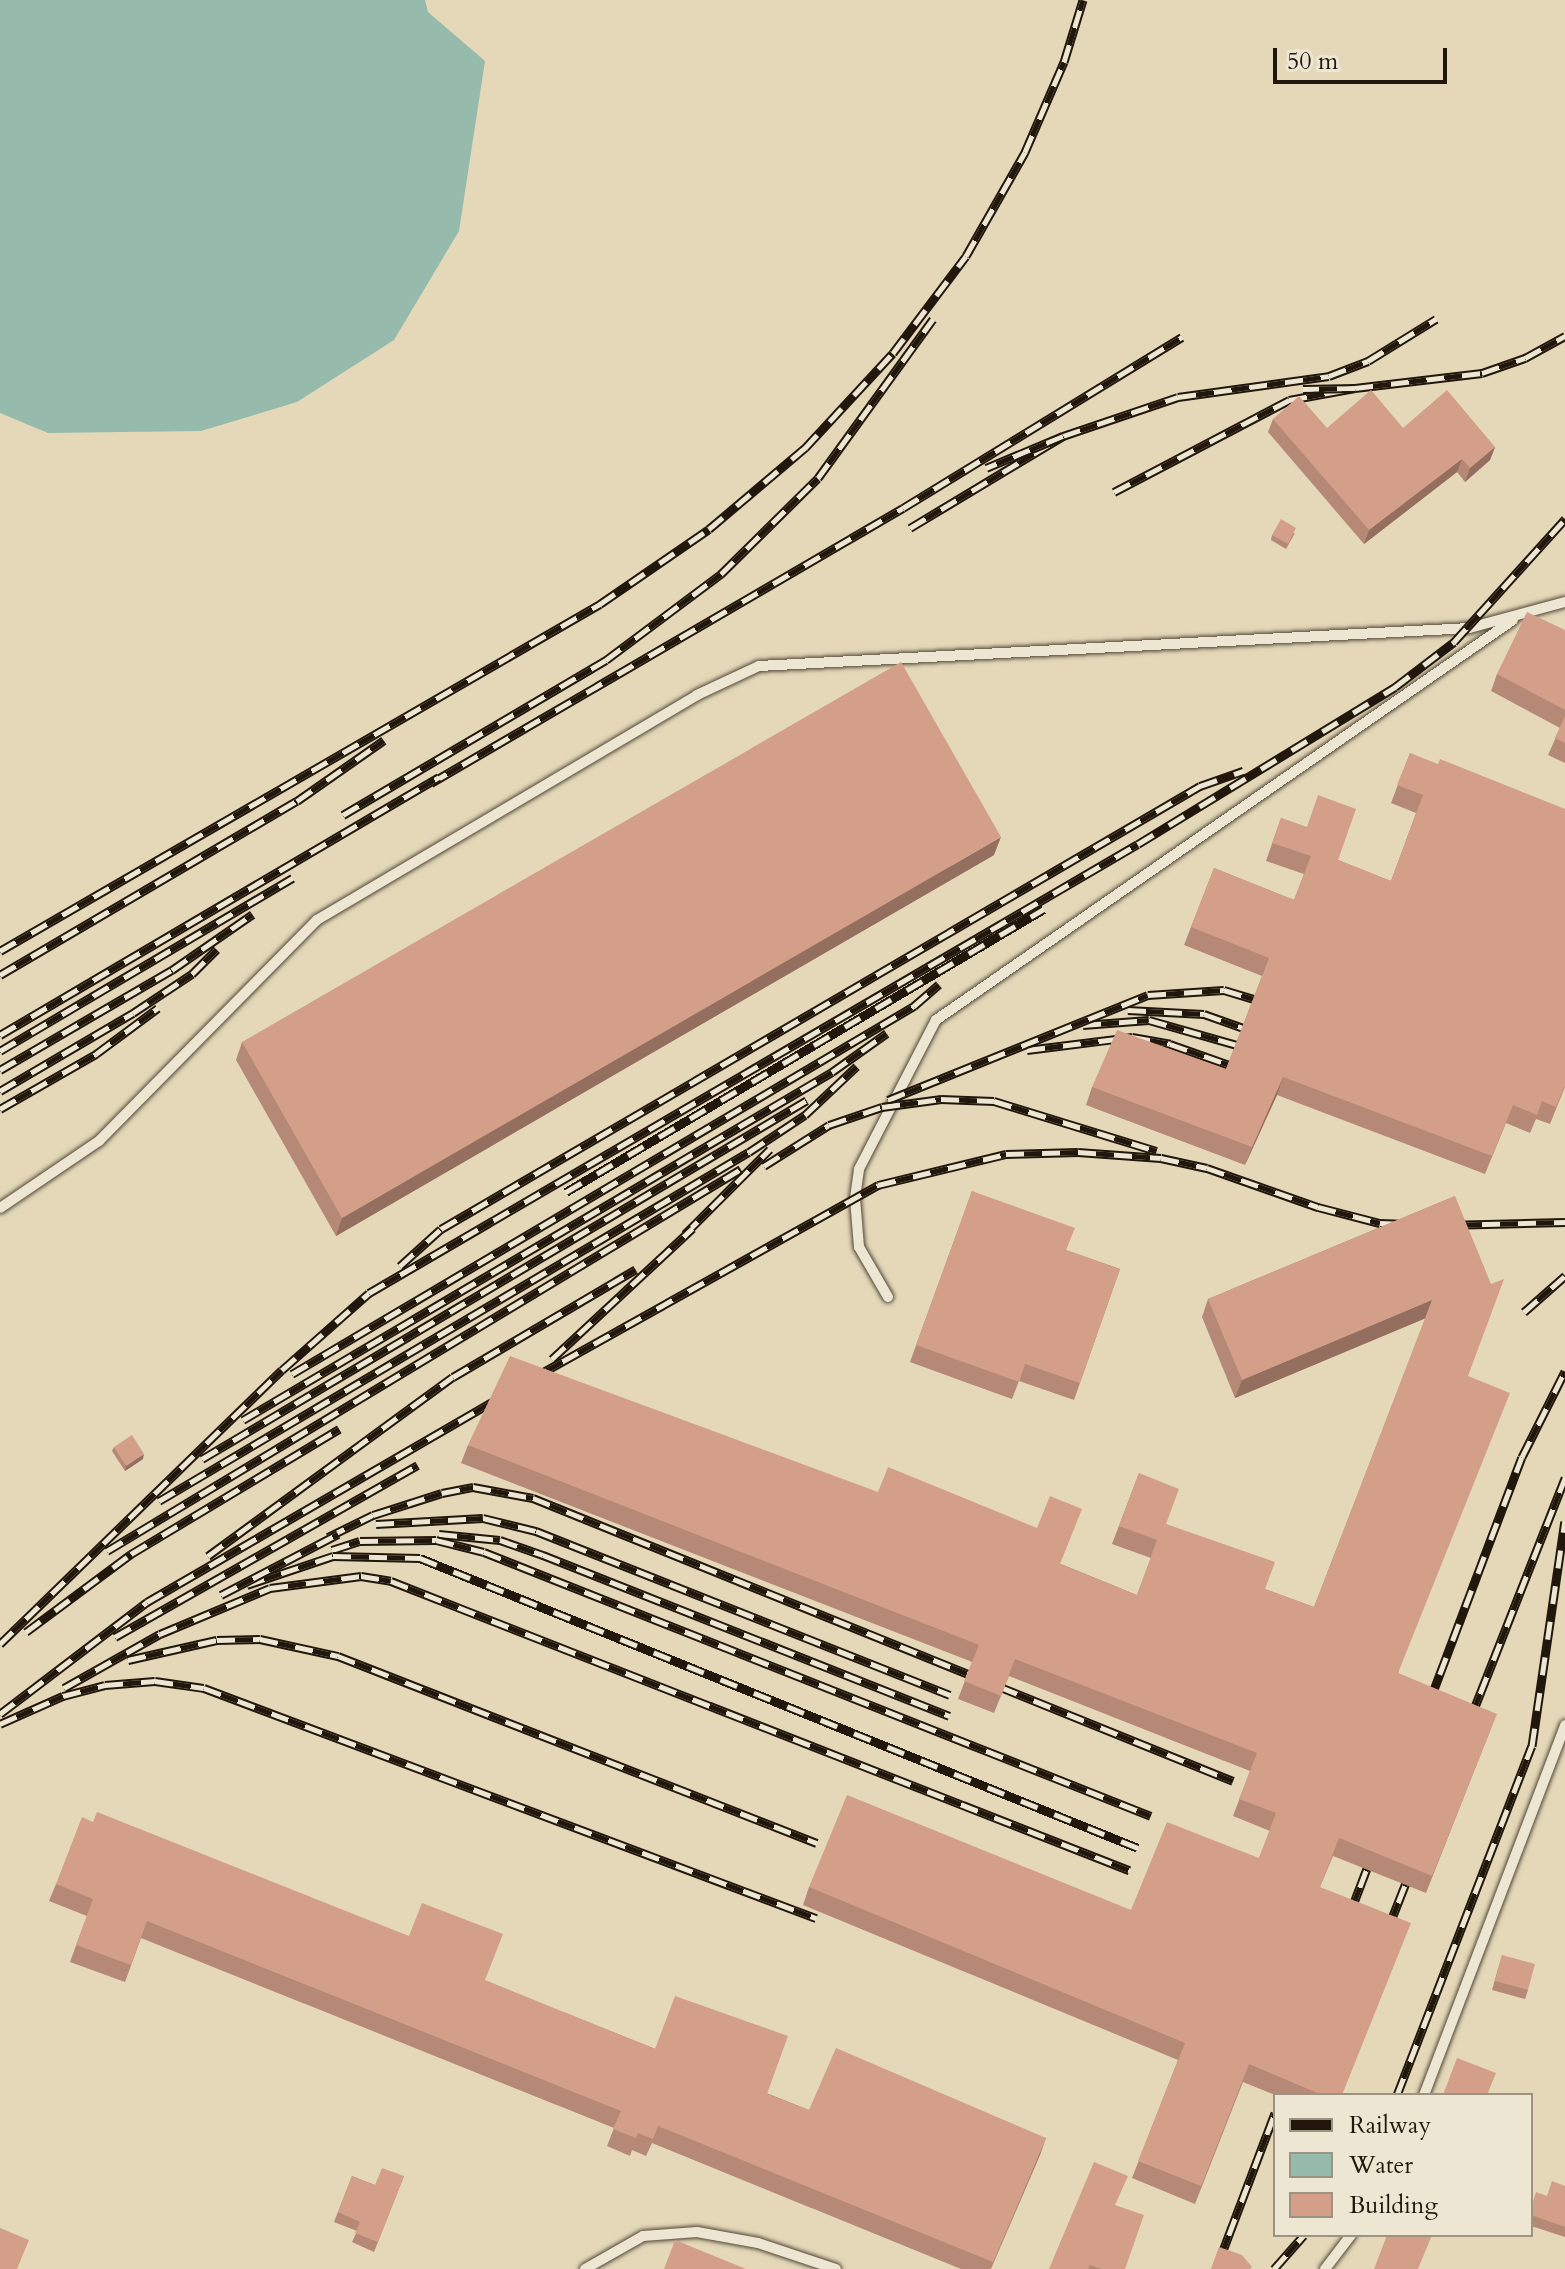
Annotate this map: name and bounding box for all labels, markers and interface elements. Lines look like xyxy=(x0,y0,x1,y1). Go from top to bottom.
scale bar xyxy=(1277,32,1451,82)
text: 50 m xyxy=(1287,45,1338,78)
legend xyxy=(1273,2093,1533,2237)
text: Railway xyxy=(1349,2109,1431,2142)
text: Water xyxy=(1349,2149,1413,2182)
text: Building xyxy=(1349,2189,1438,2222)

